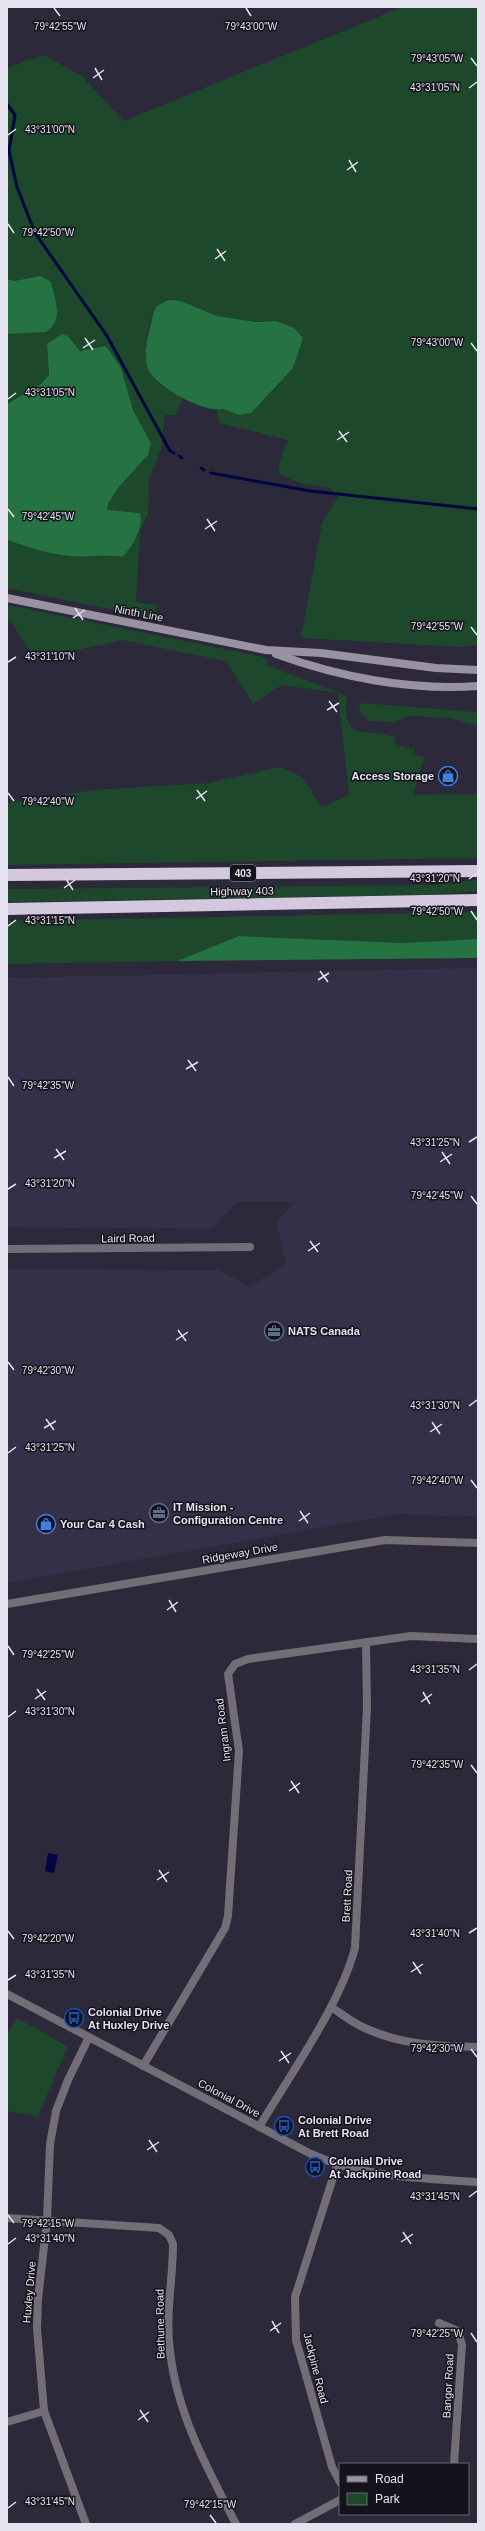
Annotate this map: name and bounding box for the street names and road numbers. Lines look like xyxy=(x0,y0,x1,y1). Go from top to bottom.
street label: Ninth Line xyxy=(114,602,164,624)
road number: 403 xyxy=(230,865,256,881)
street label: Highway 403 xyxy=(210,884,274,898)
street label: Laird Road xyxy=(101,1232,155,1244)
street label: Ridgeway Drive xyxy=(201,1540,279,1566)
street label: Ingram Road xyxy=(213,1698,233,1762)
street label: Brett Road xyxy=(340,1869,354,1923)
street label: Colonial Drive xyxy=(196,2077,262,2119)
street label: Huxley Drive xyxy=(20,2260,38,2324)
street label: Bethune Road xyxy=(153,2289,167,2359)
street label: Jackpine Road xyxy=(301,2331,331,2405)
street label: Bangor Road xyxy=(440,2353,456,2419)

